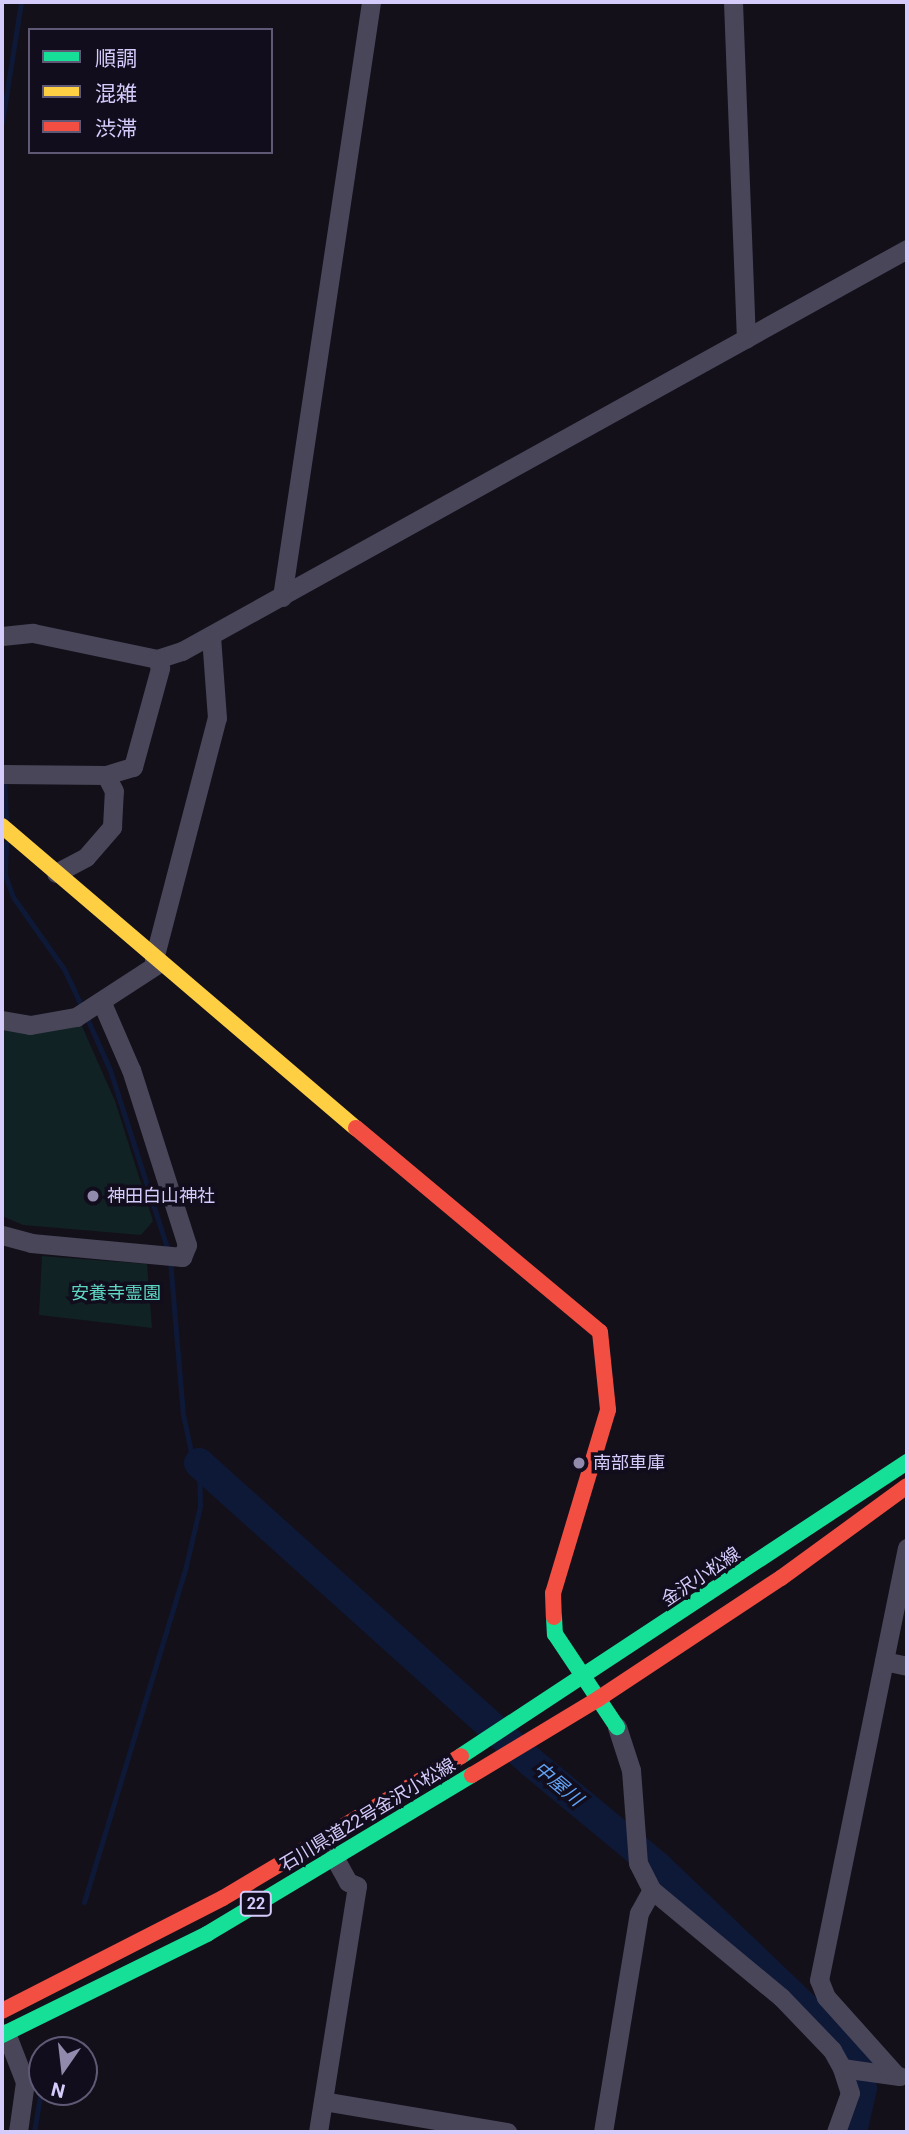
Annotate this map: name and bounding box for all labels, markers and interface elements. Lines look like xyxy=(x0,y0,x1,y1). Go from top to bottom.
legend xyxy=(28,28,273,154)
text: 順調 xyxy=(95,47,137,71)
text: 混雑 xyxy=(95,82,137,106)
text: 渋滞 xyxy=(95,117,137,141)
place label: 神田白山神社 xyxy=(107,1185,215,1207)
marker: 神田白山神社 xyxy=(85,1188,101,1204)
park label: 安養寺霊園 xyxy=(71,1282,161,1304)
place label: 南部車庫 xyxy=(593,1452,665,1474)
marker: 南部車庫 xyxy=(571,1455,587,1471)
street label: 金沢小松線 xyxy=(658,1543,744,1611)
street label: 石川県道22号金沢小松線 xyxy=(277,1754,459,1876)
water label: 中屋川 xyxy=(529,1757,587,1811)
road number: 22 xyxy=(238,1892,274,1916)
north arrow xyxy=(28,2036,98,2106)
text: N xyxy=(49,2077,68,2103)

